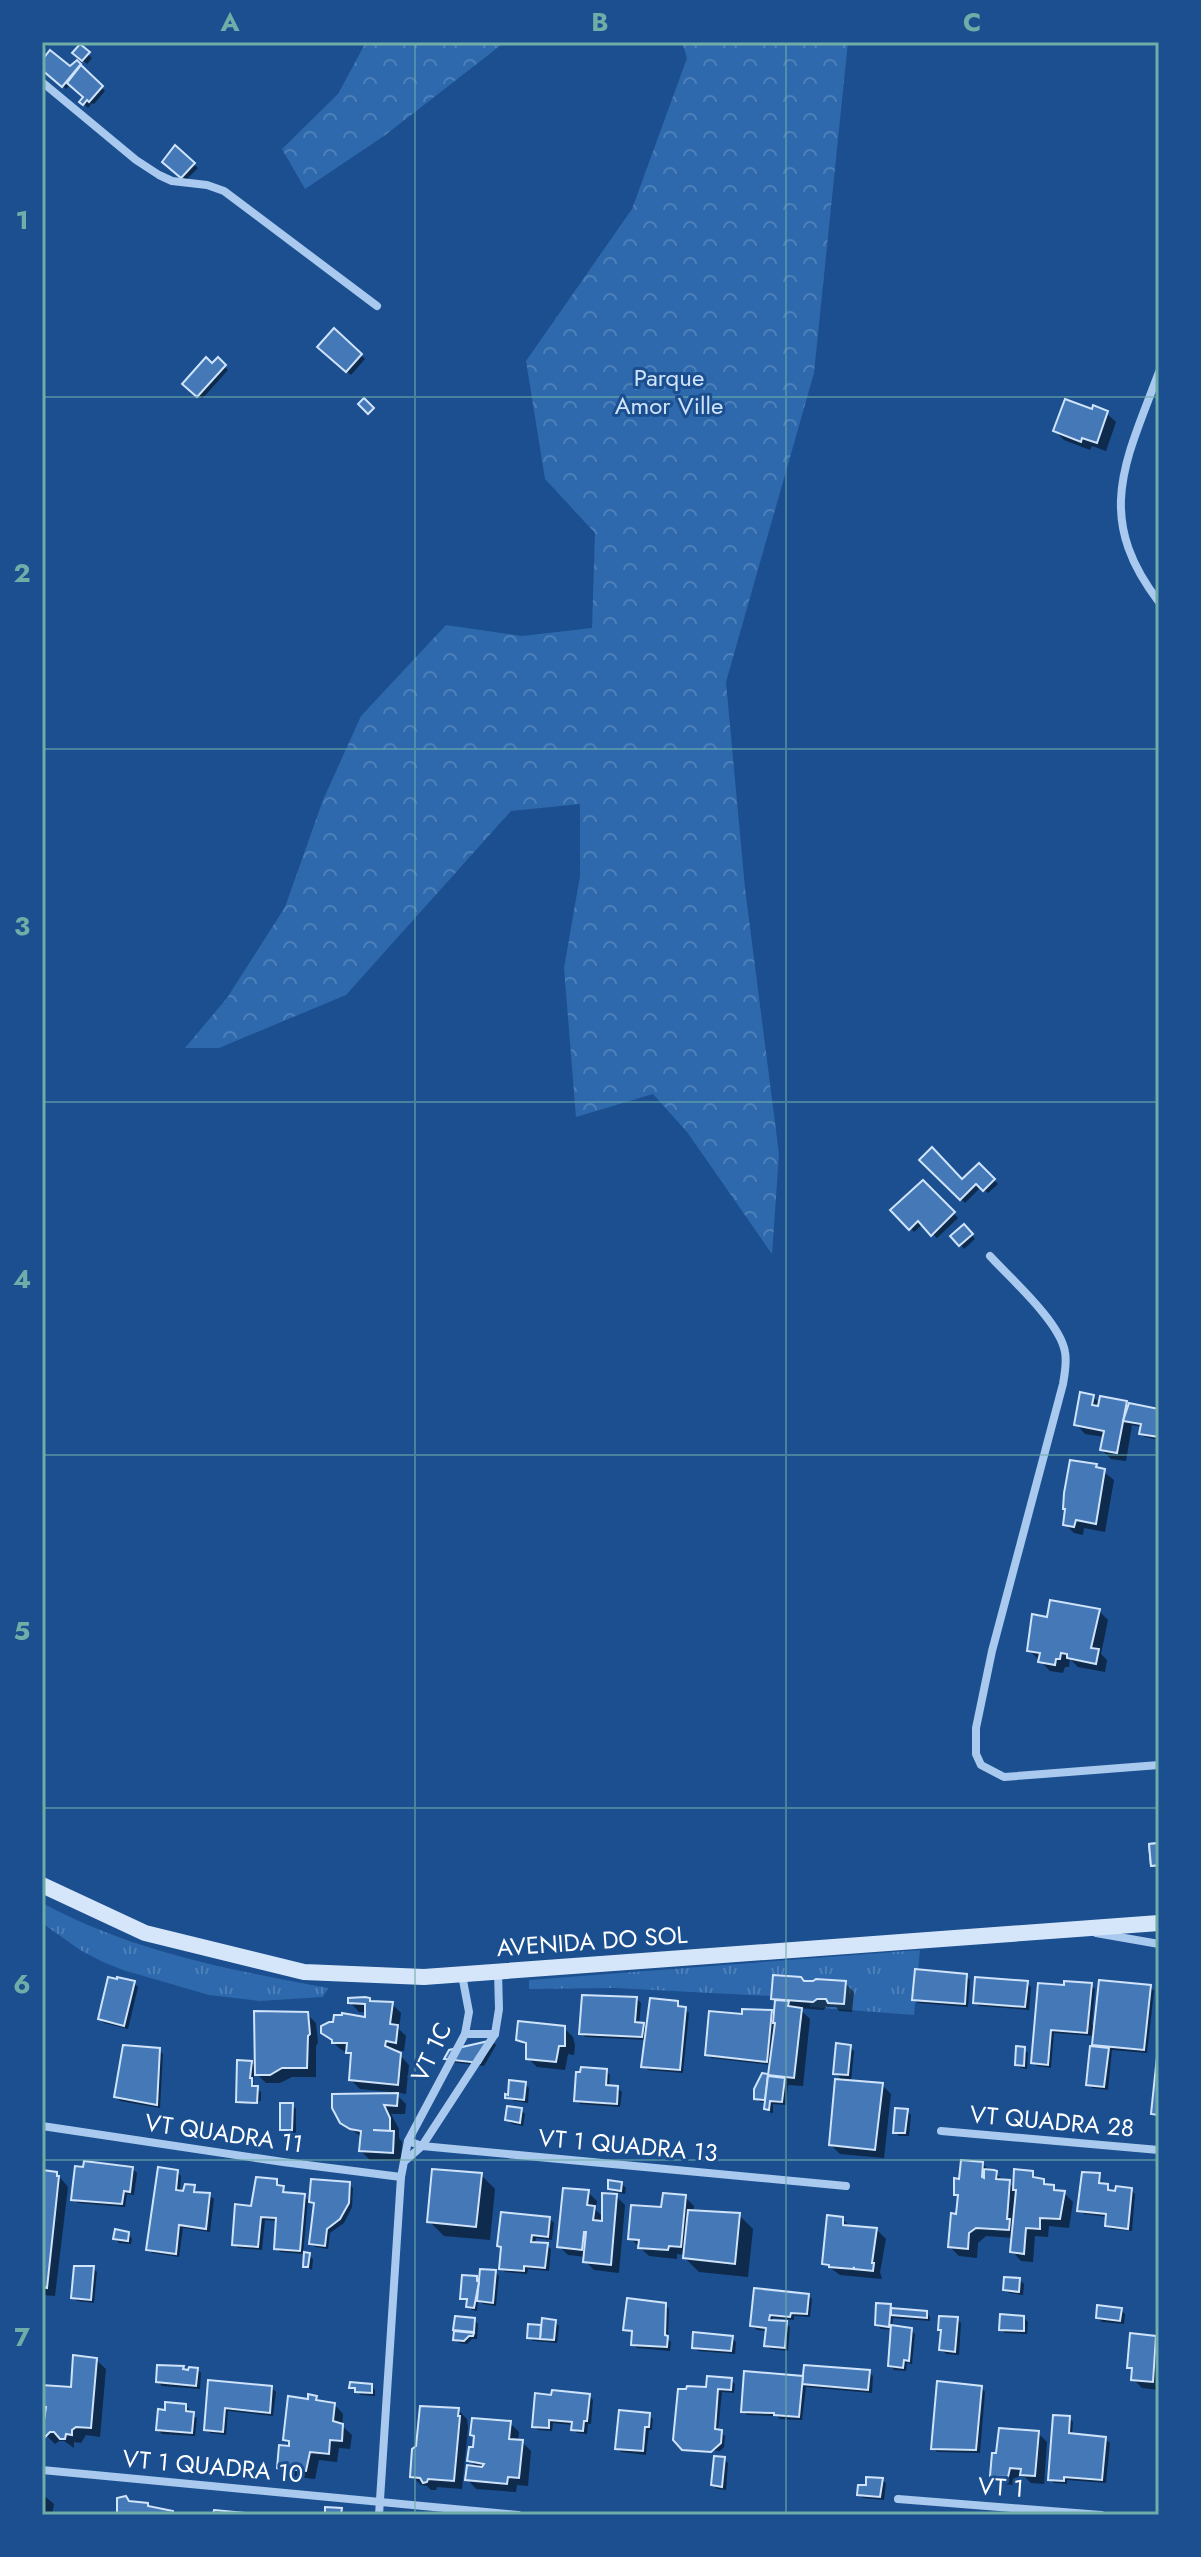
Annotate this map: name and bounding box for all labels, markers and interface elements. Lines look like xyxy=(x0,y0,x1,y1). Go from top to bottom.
text: A xyxy=(219,3,240,41)
text: B xyxy=(591,3,609,41)
text: C xyxy=(963,3,981,41)
text: 1 xyxy=(15,201,29,239)
park label: Parque Amor Ville xyxy=(615,360,723,423)
text: 2 xyxy=(13,554,31,592)
text: 3 xyxy=(14,907,30,945)
text: 4 xyxy=(13,1260,31,1298)
text: 5 xyxy=(14,1612,30,1650)
street label: AVENIDA DO SOL xyxy=(496,1917,689,1965)
text: 6 xyxy=(13,1965,31,2003)
street label: VT 1C xyxy=(402,2016,460,2088)
street label: VT QUADRA 28 xyxy=(969,2096,1135,2146)
street label: VT QUADRA 11 xyxy=(143,2105,305,2161)
street label: VT 1 QUADRA 13 xyxy=(537,2120,719,2170)
text: 7 xyxy=(14,2318,30,2356)
street label: VT 1 QUADRA 10 xyxy=(121,2441,305,2491)
street label: VT 1 xyxy=(977,2468,1025,2506)

